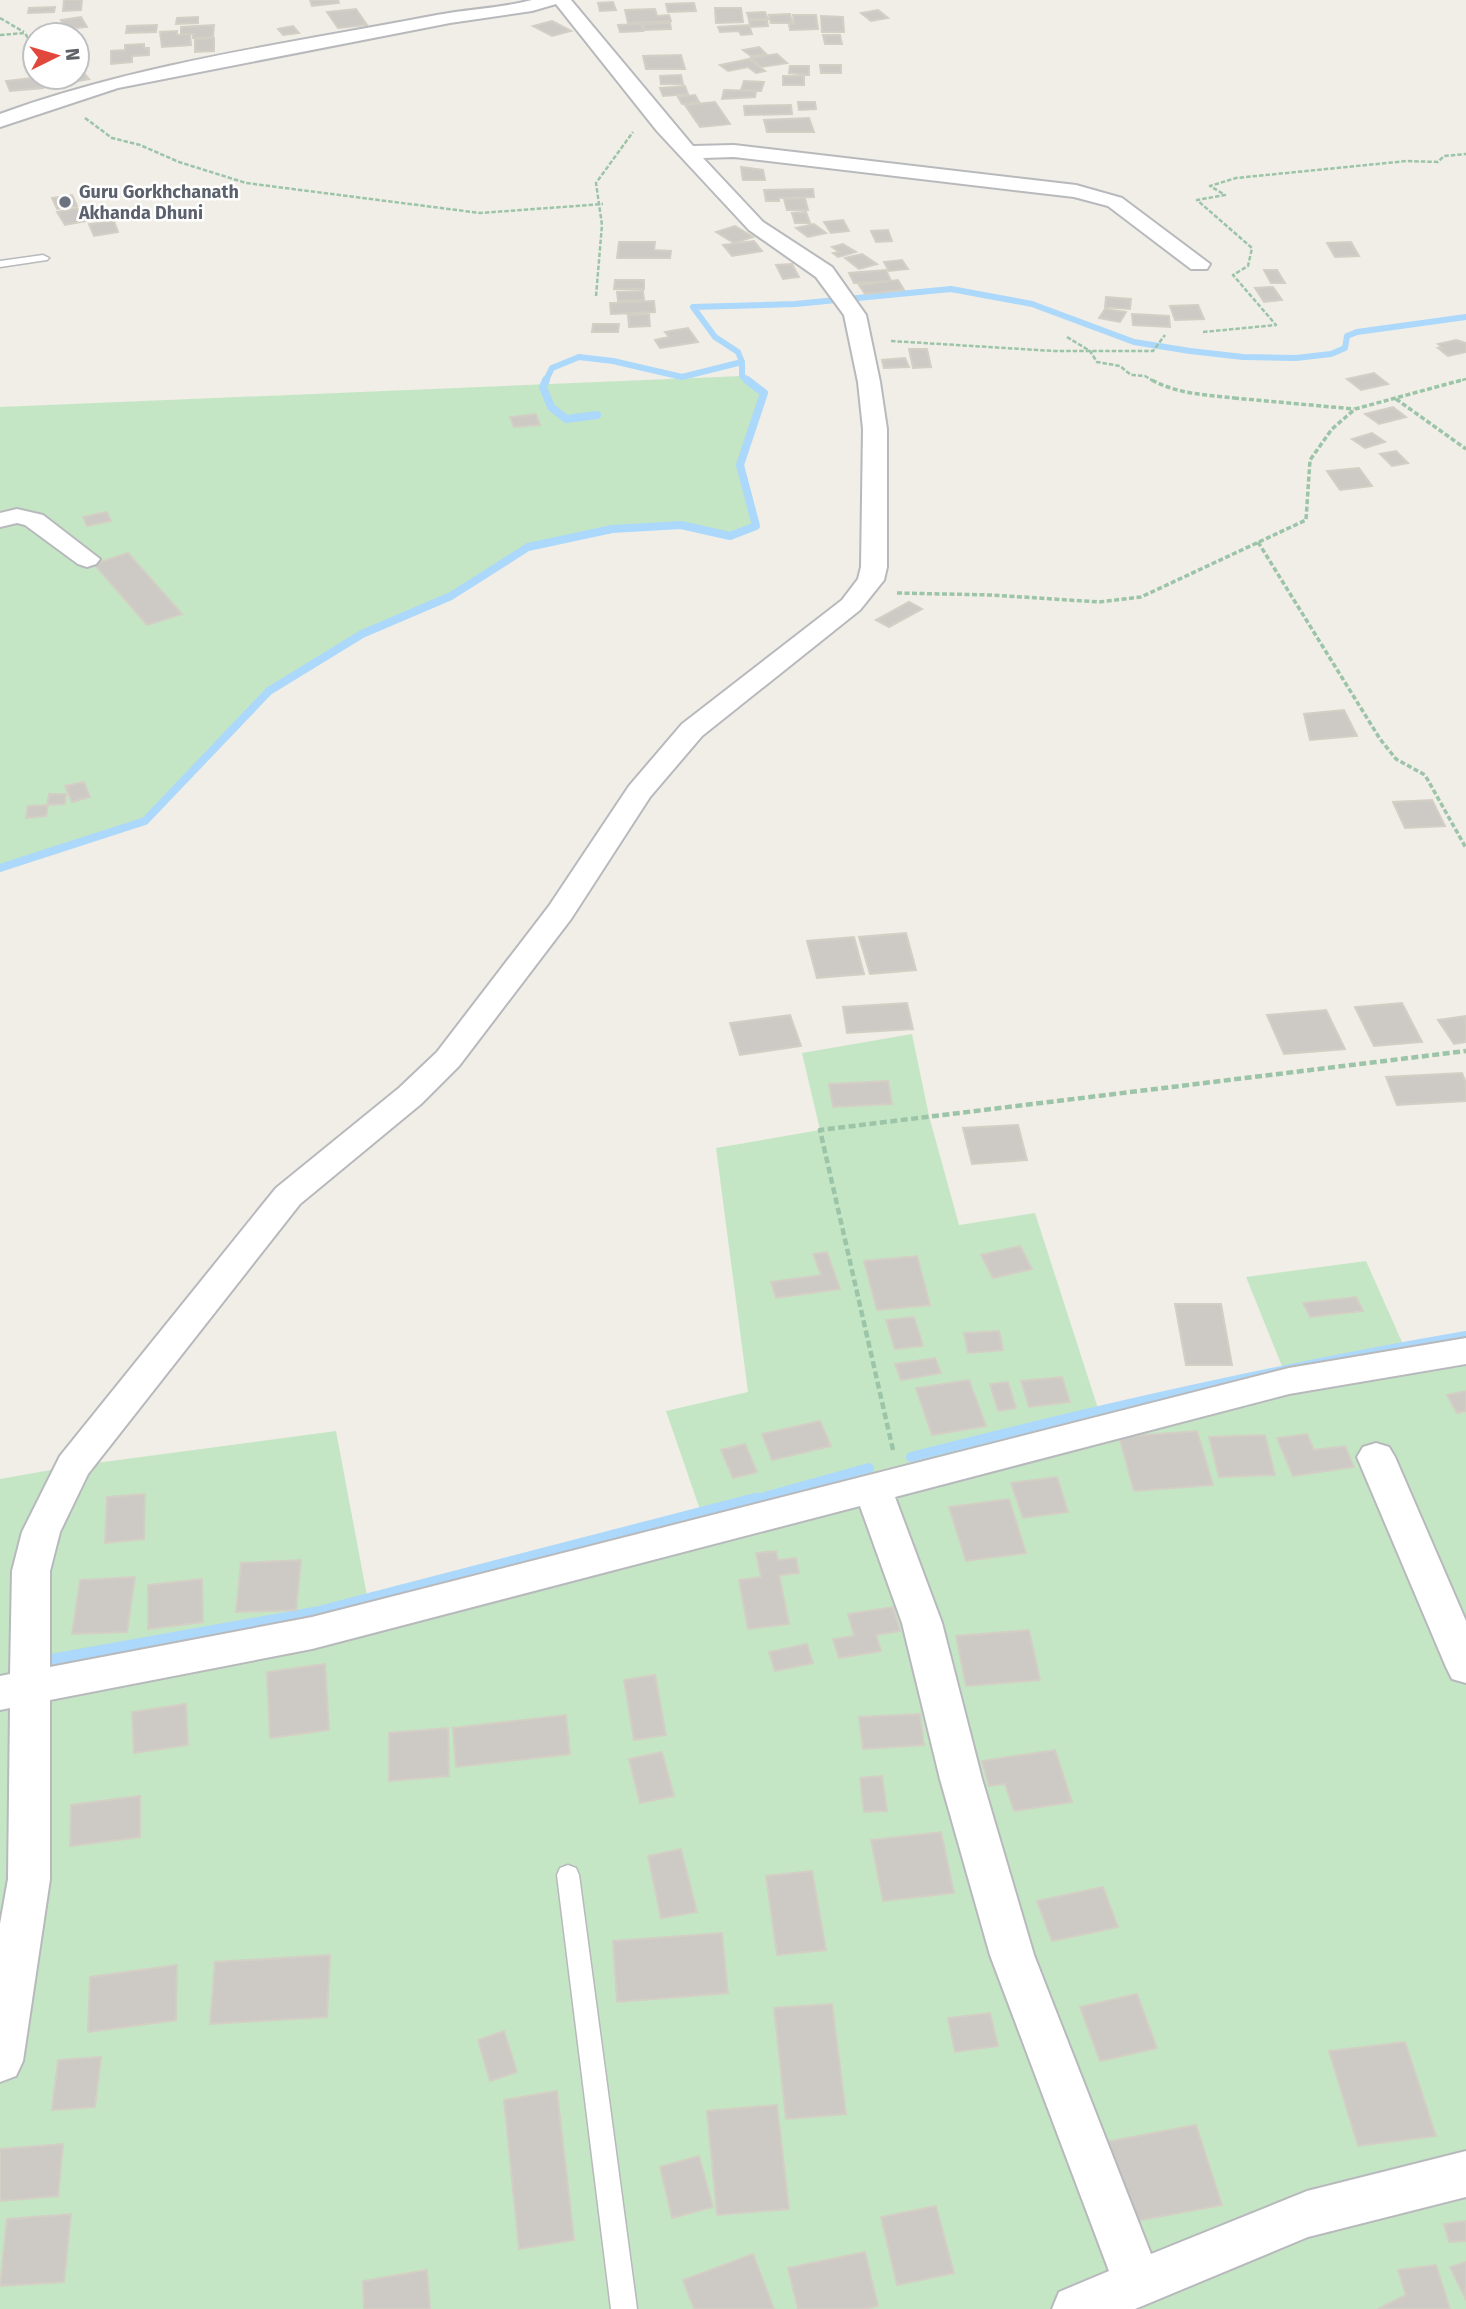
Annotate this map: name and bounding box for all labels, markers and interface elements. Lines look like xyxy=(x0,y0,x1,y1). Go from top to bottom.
north arrow xyxy=(21,21,91,91)
text: N xyxy=(60,47,84,62)
place label: Guru Gorkhchanath Akhanda Dhuni xyxy=(78,181,239,224)
marker: Guru Gorkhchanath Akhanda Dhuni xyxy=(57,194,73,210)

